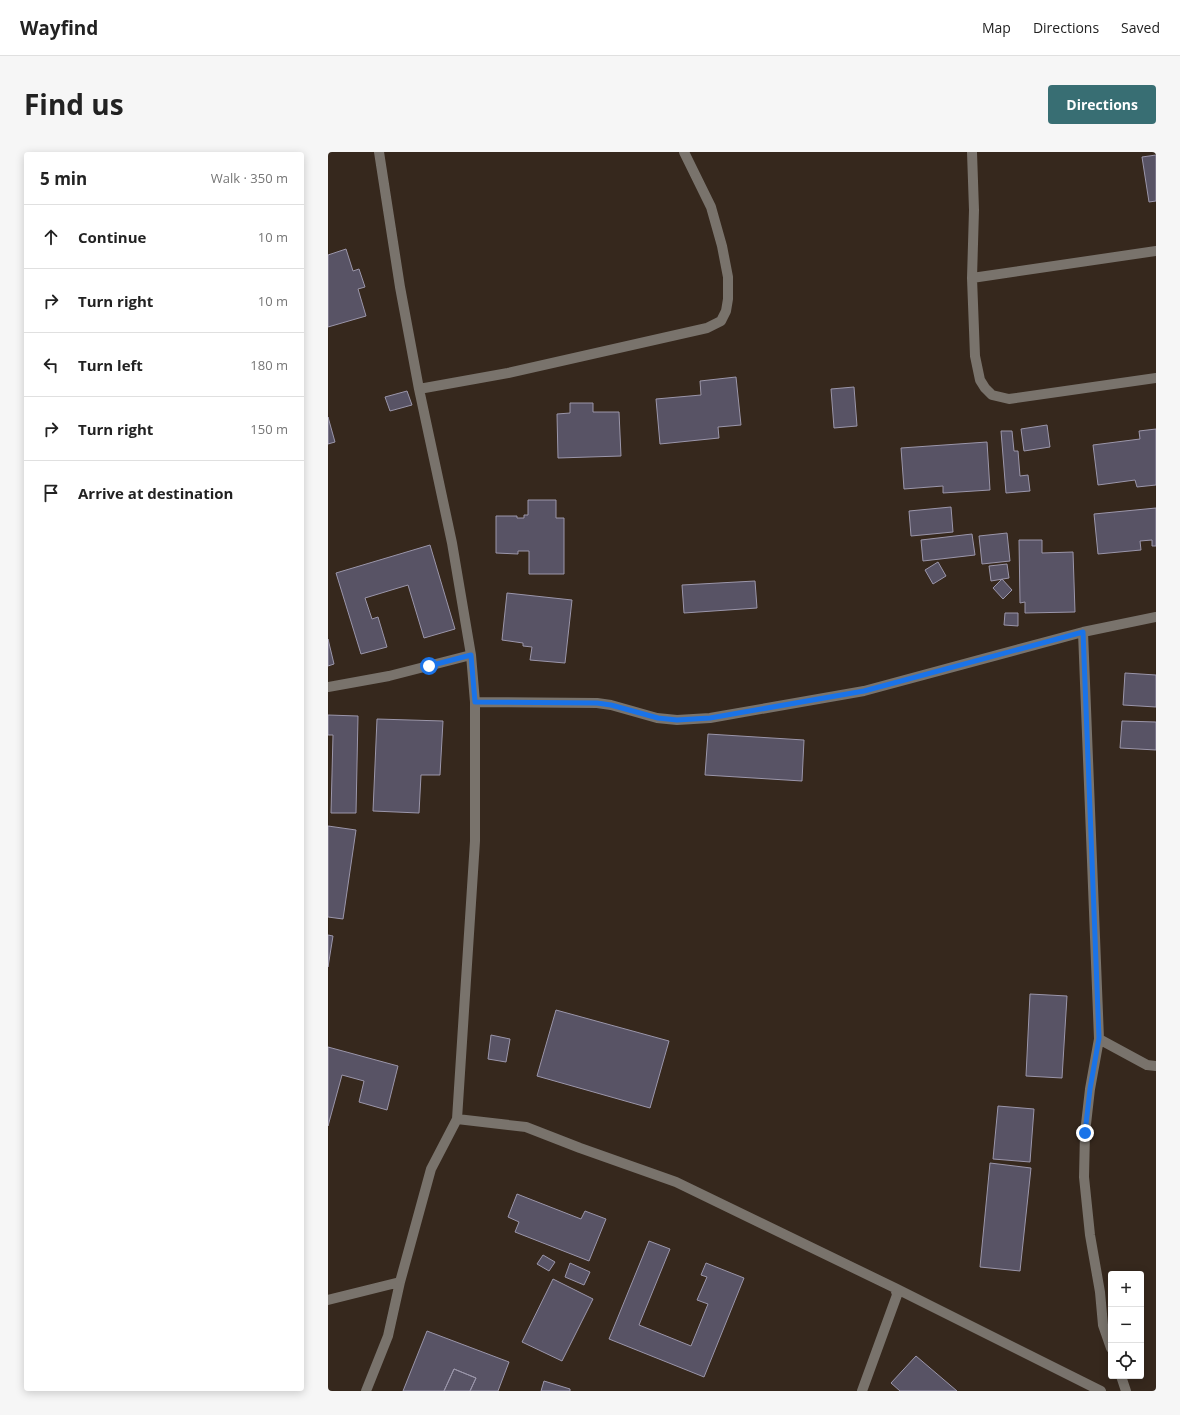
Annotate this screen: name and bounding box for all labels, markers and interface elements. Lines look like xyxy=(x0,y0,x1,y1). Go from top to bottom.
text: Wayfind xyxy=(20,15,98,41)
text: Map xyxy=(982,18,1011,37)
text: Directions xyxy=(1033,18,1099,37)
text: Saved xyxy=(1121,18,1160,37)
text: Find us xyxy=(24,85,124,123)
button: Directions xyxy=(1048,85,1156,124)
text: 5 min xyxy=(40,167,87,190)
text: Walk · 350 m xyxy=(211,169,288,187)
icon: ahead xyxy=(40,226,62,248)
text: Continue xyxy=(78,227,146,247)
text: 10 m xyxy=(258,228,288,246)
icon: right xyxy=(40,290,62,312)
text: Turn right xyxy=(78,291,153,311)
text: 10 m xyxy=(258,292,288,310)
icon: left xyxy=(40,354,62,376)
text: Turn left xyxy=(78,355,143,375)
text: 180 m xyxy=(250,356,288,374)
icon: right xyxy=(40,418,62,440)
text: Turn right xyxy=(78,419,153,439)
text: 150 m xyxy=(250,420,288,438)
icon: arrive xyxy=(40,482,62,504)
text: Arrive at destination xyxy=(78,483,233,503)
route start xyxy=(420,657,438,675)
route end xyxy=(1076,1124,1094,1142)
map controls xyxy=(1108,1271,1144,1379)
button: + xyxy=(1108,1271,1144,1307)
button: − xyxy=(1108,1307,1144,1343)
button: locate xyxy=(1108,1343,1144,1379)

